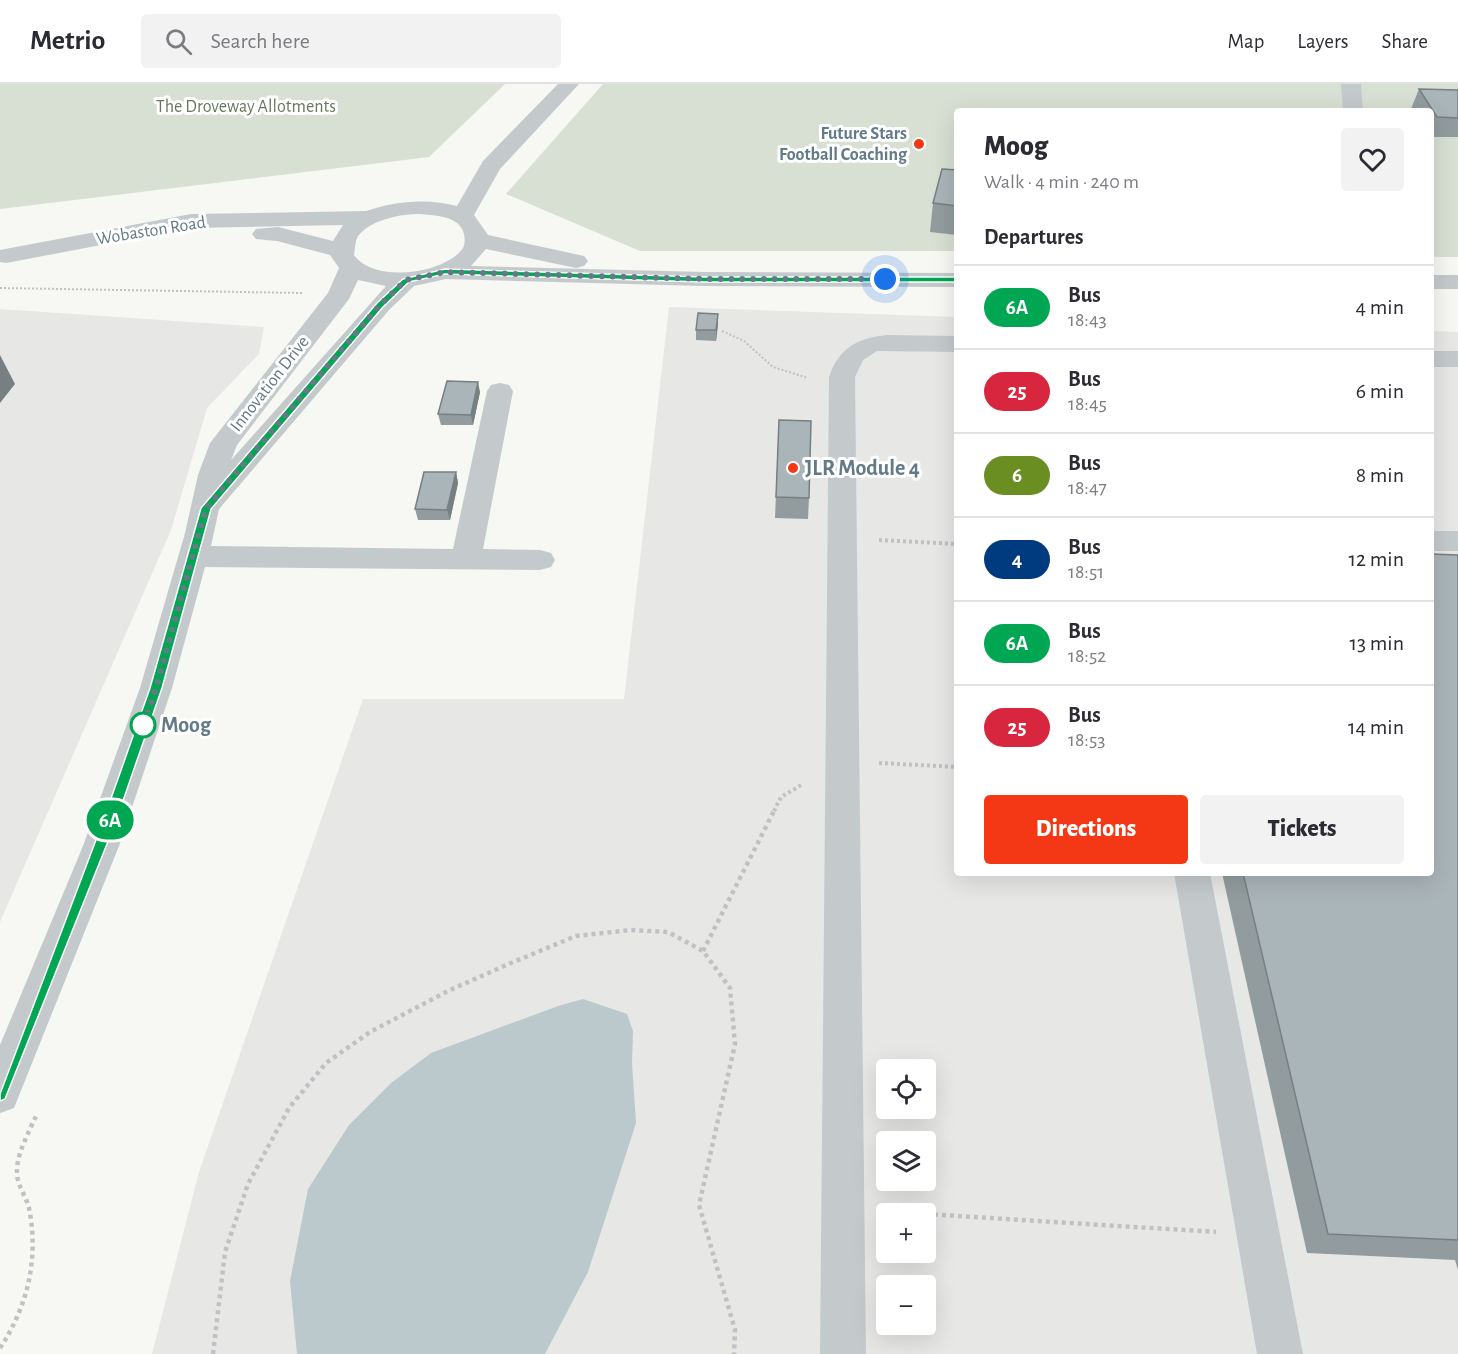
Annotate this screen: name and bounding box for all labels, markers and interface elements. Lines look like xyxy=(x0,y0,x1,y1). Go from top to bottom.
search box xyxy=(141,14,561,68)
icon: search xyxy=(162,25,195,58)
text: Metrio xyxy=(30,27,105,55)
text: Search here xyxy=(210,30,310,52)
text: Map xyxy=(1228,31,1264,52)
text: Layers xyxy=(1297,31,1348,52)
text: Share xyxy=(1381,31,1428,52)
park label: The Droveway Allotments xyxy=(156,98,336,116)
place label: Future Stars Football Coaching xyxy=(779,125,908,164)
button: heart xyxy=(1341,128,1404,191)
text: Moog xyxy=(984,133,1048,161)
marker: Future Stars Football Coaching xyxy=(912,137,926,151)
text: Walk · 4 min · 240 m xyxy=(984,172,1139,192)
street label: Wobaston Road xyxy=(95,213,207,249)
text: Departures xyxy=(984,226,1084,248)
your location xyxy=(870,264,900,294)
text: Bus xyxy=(1068,284,1101,306)
text: 4 min xyxy=(1356,296,1404,318)
text: 6A xyxy=(1006,297,1028,318)
text: 18:43 xyxy=(1068,310,1107,330)
street label: Innovation Drive xyxy=(227,333,313,435)
text: Bus xyxy=(1068,368,1101,390)
text: 6 min xyxy=(1356,380,1404,402)
text: 25 xyxy=(1008,381,1026,402)
text: 18:45 xyxy=(1068,394,1107,414)
text: Bus xyxy=(1068,452,1101,474)
place label: JLR Module 4 xyxy=(805,457,920,479)
marker: JLR Module 4 xyxy=(786,461,800,475)
text: 8 min xyxy=(1356,464,1404,486)
text: 6 xyxy=(1012,465,1022,486)
text: 18:47 xyxy=(1068,478,1107,498)
text: Bus xyxy=(1068,536,1101,558)
text: 12 min xyxy=(1349,548,1404,570)
text: 4 xyxy=(1012,549,1022,570)
text: 18:51 xyxy=(1068,562,1104,582)
text: Bus xyxy=(1068,620,1101,642)
text: 13 min xyxy=(1349,632,1404,654)
text: 6A xyxy=(1006,633,1028,654)
text: 18:52 xyxy=(1068,646,1106,666)
text: Bus xyxy=(1068,704,1101,726)
marker: Moog xyxy=(130,712,156,738)
place label: Moog xyxy=(161,714,212,736)
text: 14 min xyxy=(1348,716,1404,738)
text: 25 xyxy=(1008,717,1026,738)
text: 18:53 xyxy=(1068,730,1106,750)
button: Directions xyxy=(984,795,1188,864)
button: Tickets xyxy=(1200,795,1404,864)
line badge: 6A xyxy=(83,800,137,840)
text: 6A xyxy=(99,810,121,831)
map controls xyxy=(876,1059,936,1335)
button: locate xyxy=(876,1059,936,1119)
button: layers xyxy=(876,1131,936,1191)
button: + xyxy=(876,1203,936,1263)
button: − xyxy=(876,1275,936,1335)

